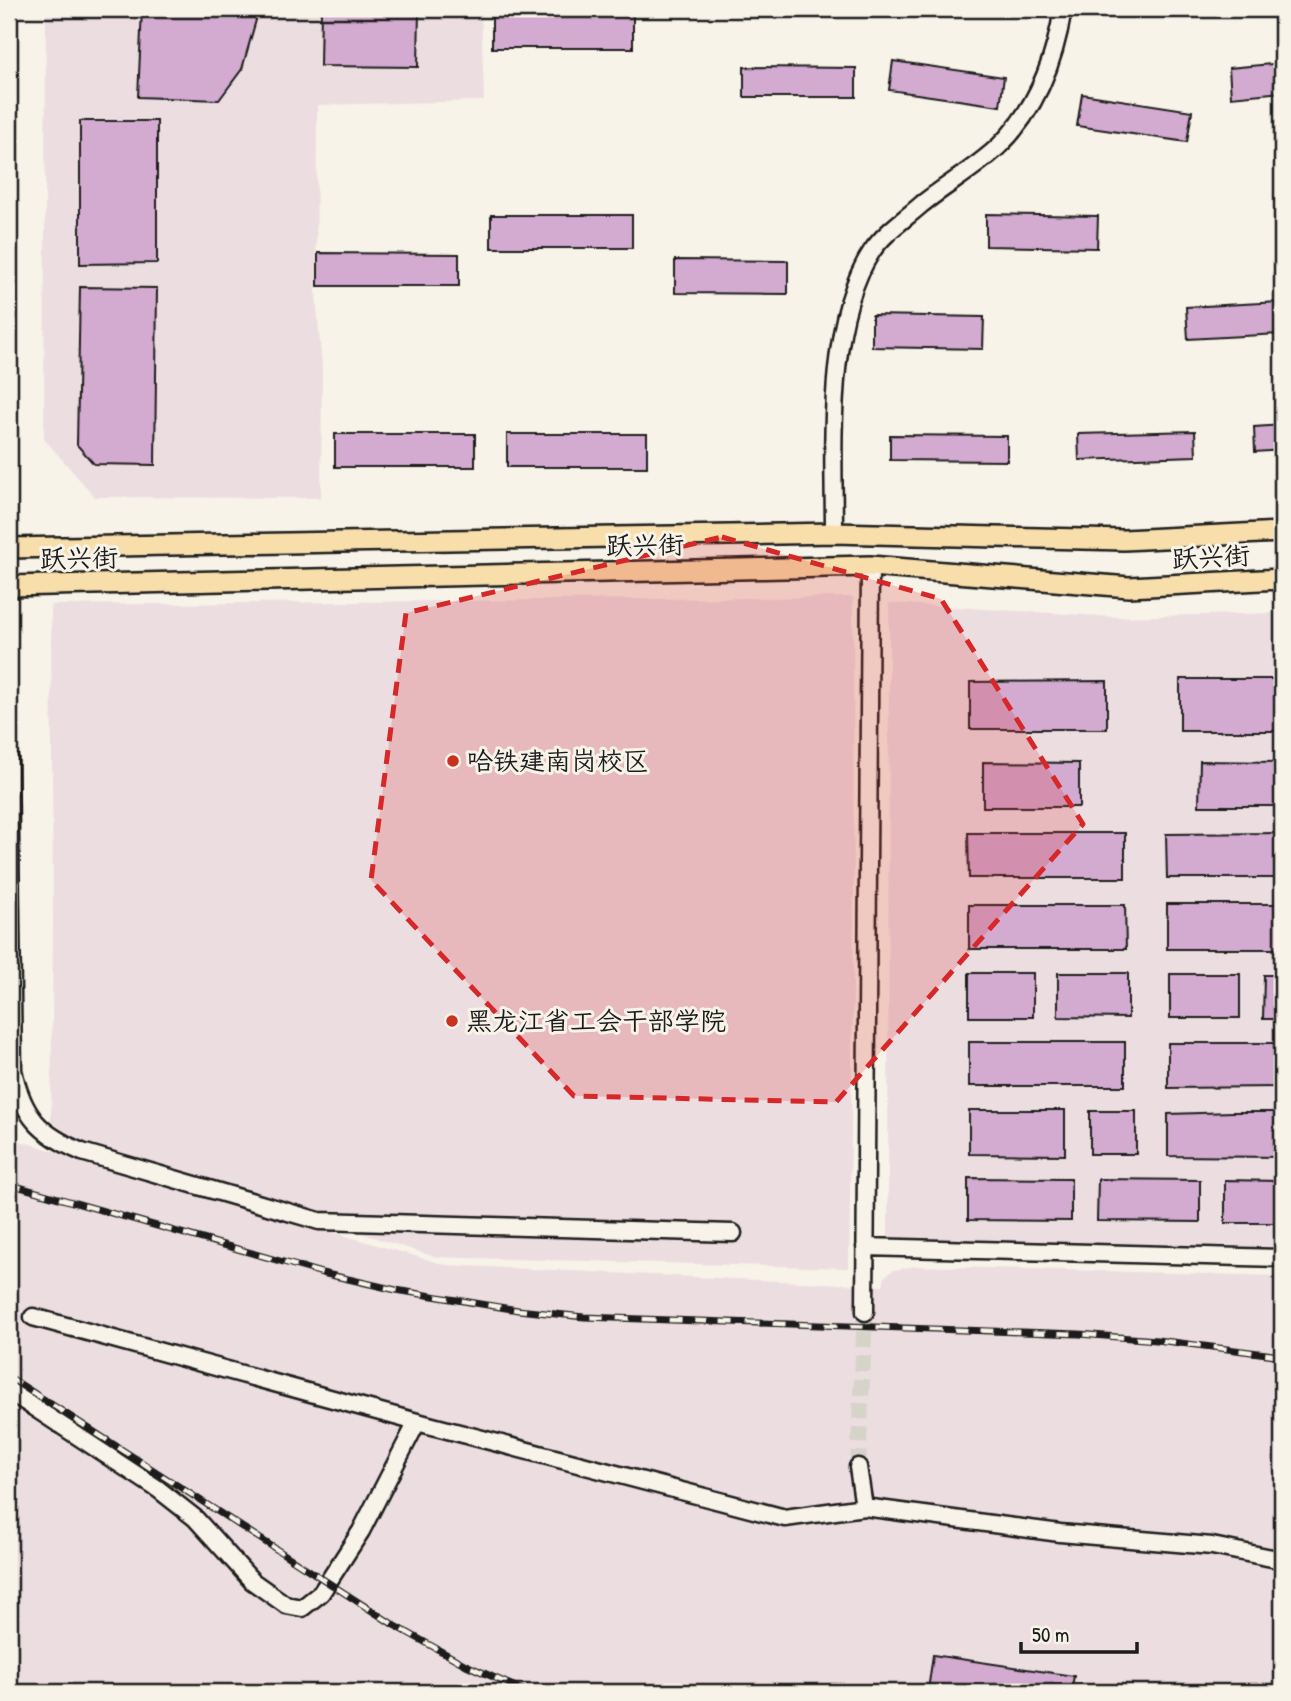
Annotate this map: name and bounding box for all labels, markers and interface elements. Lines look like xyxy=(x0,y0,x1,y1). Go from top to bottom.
street label: 跃兴街 xyxy=(606,526,684,563)
street label: 跃兴街 xyxy=(1171,537,1251,576)
street label: 跃兴街 xyxy=(40,539,118,576)
place label: 哈铁建南岗校区 xyxy=(467,743,649,778)
marker: 哈铁建南岗校区 xyxy=(445,753,461,769)
place label: 黑龙江省工会干部学院 xyxy=(466,1003,726,1038)
marker: 黑龙江省工会干部学院 xyxy=(444,1013,460,1029)
scale bar xyxy=(1021,1610,1137,1654)
text: 50 m xyxy=(1032,1620,1069,1649)

